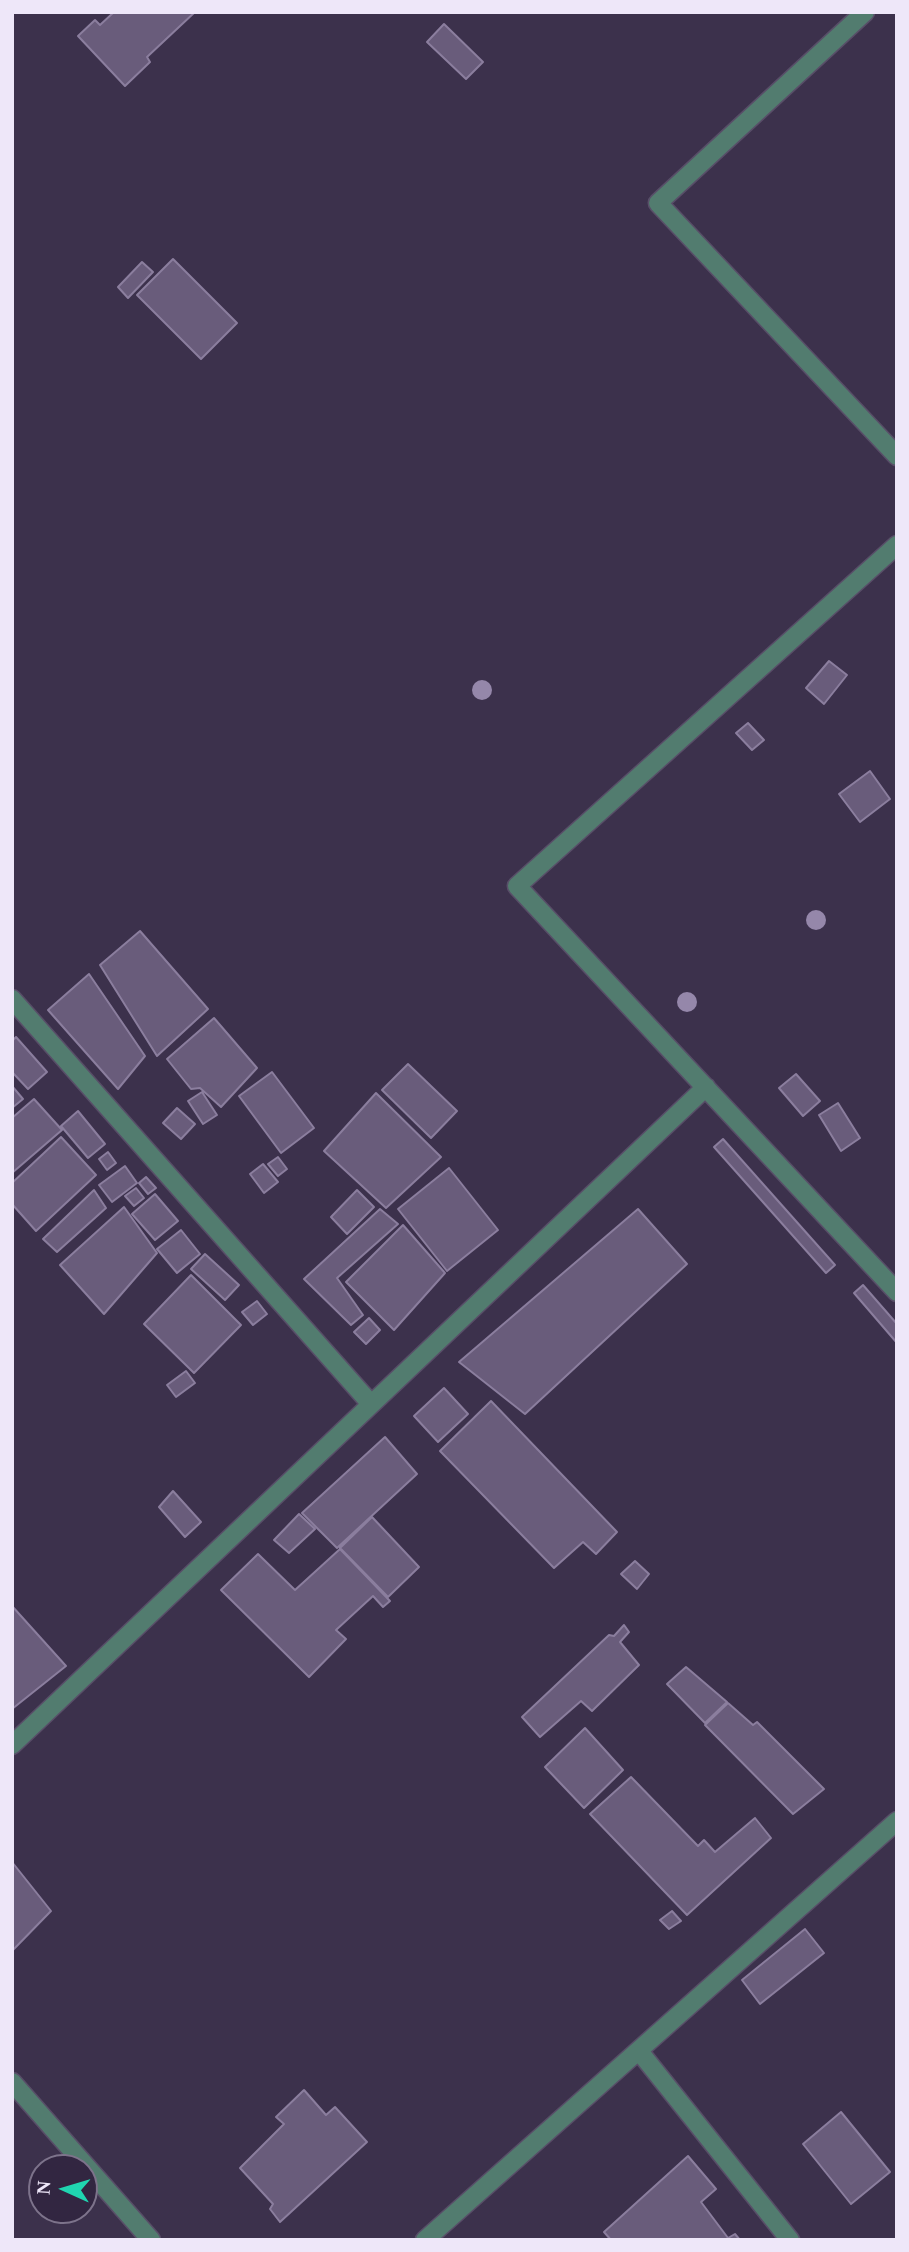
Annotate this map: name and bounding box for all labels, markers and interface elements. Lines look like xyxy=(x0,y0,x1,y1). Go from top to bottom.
north arrow xyxy=(28,2154,98,2224)
text: N xyxy=(33,2180,55,2195)

